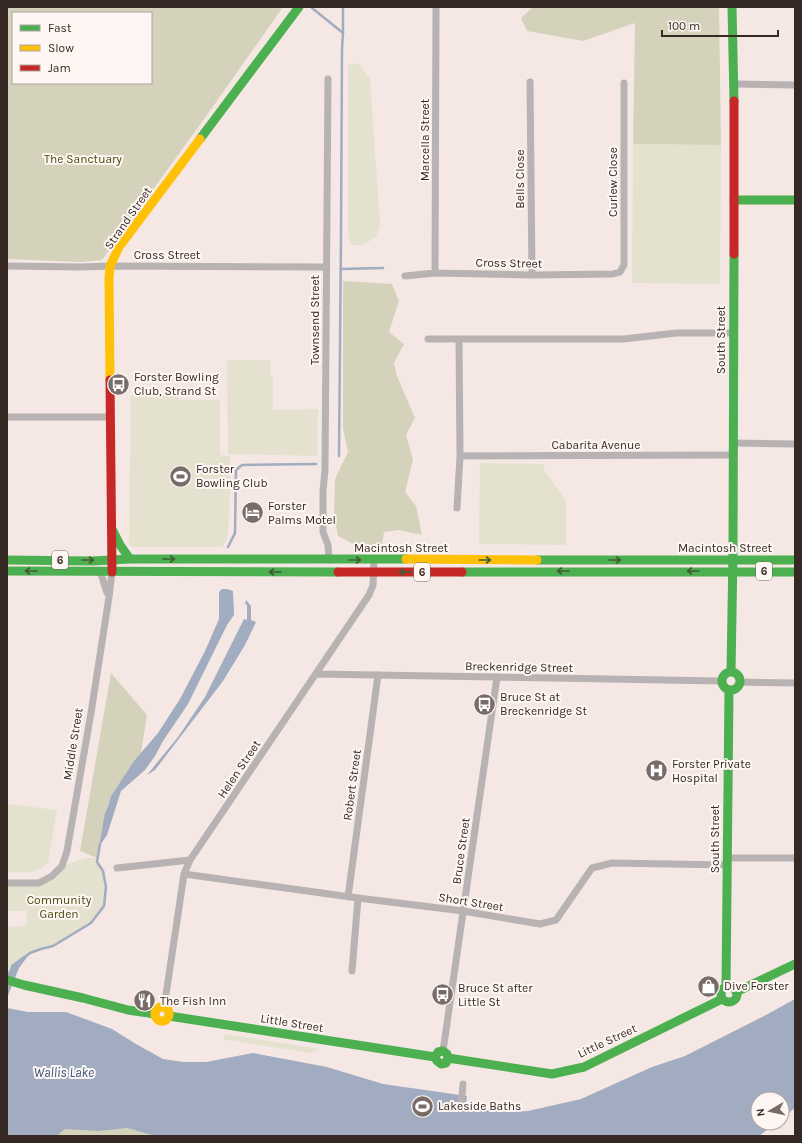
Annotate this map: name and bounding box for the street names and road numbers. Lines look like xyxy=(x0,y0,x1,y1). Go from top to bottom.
street label: Marcella Street xyxy=(418,98,432,181)
street label: Curlew Close xyxy=(606,147,620,217)
street label: Bells Close xyxy=(513,149,527,209)
street label: Strand Street xyxy=(101,184,155,252)
street label: Cross Street xyxy=(134,248,201,262)
street label: Cross Street xyxy=(476,255,543,271)
street label: Townsend Street xyxy=(308,274,322,365)
street label: South Street xyxy=(714,305,728,374)
street label: Cabarita Avenue xyxy=(551,438,641,452)
street label: Macintosh Street xyxy=(354,541,449,555)
street label: Macintosh Street xyxy=(678,541,773,555)
road number: 6 xyxy=(52,551,68,569)
road number: 6 xyxy=(756,562,772,580)
road number: 6 xyxy=(414,563,430,581)
street label: Breckenridge Street xyxy=(465,659,574,675)
street label: Middle Street xyxy=(60,706,86,781)
street label: Helen Street xyxy=(215,737,264,801)
street label: Robert Street xyxy=(340,748,364,822)
street label: South Street xyxy=(708,804,722,873)
street label: Bruce Street xyxy=(449,816,473,885)
street label: Short Street xyxy=(437,890,505,914)
street label: Little Street xyxy=(260,1011,325,1035)
street label: Little Street xyxy=(575,1021,639,1061)

